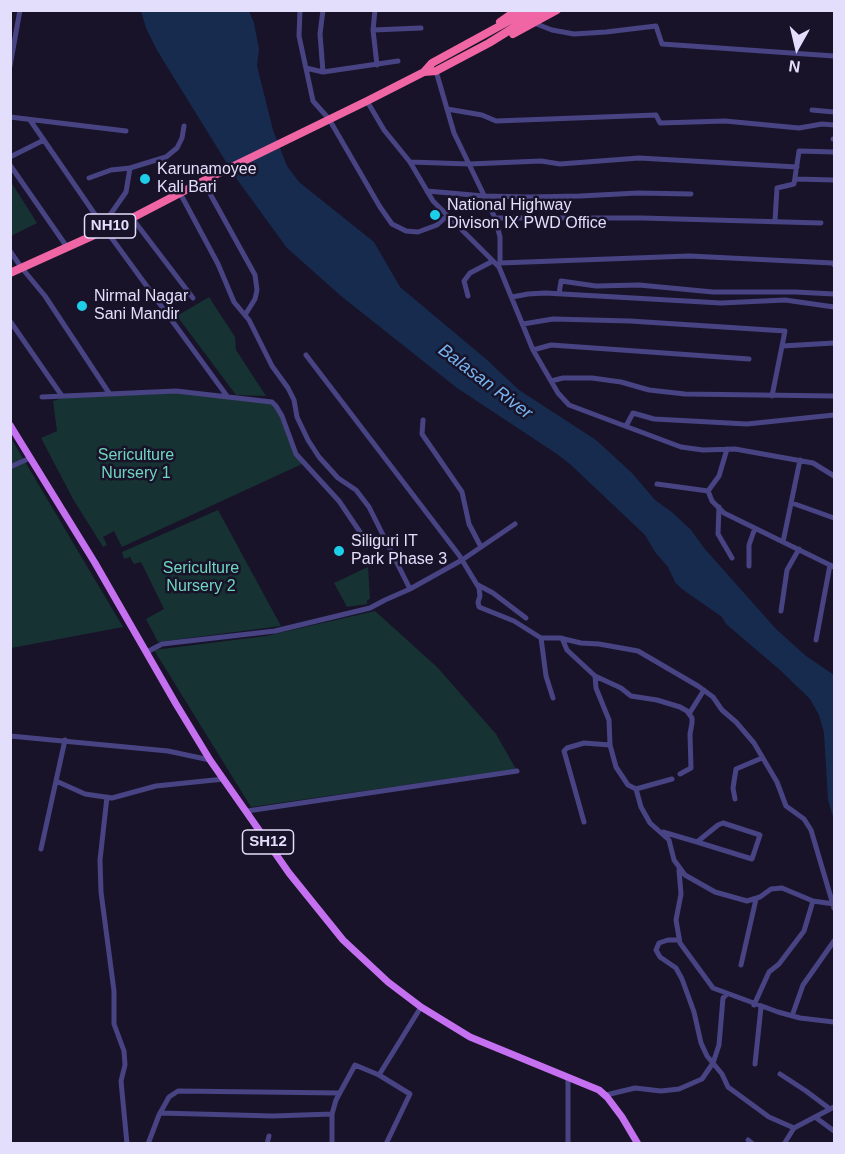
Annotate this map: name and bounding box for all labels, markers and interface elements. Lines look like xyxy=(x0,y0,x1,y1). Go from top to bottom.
north arrow xyxy=(767,18,827,78)
text: N xyxy=(788,57,801,76)
place label: Karunamoyee Kali Bari xyxy=(157,160,257,198)
marker: Karunamoyee Kali Bari xyxy=(138,172,152,186)
place label: National Highway Divison IX PWD Office xyxy=(447,196,607,234)
marker: National Highway Divison IX PWD Office xyxy=(428,208,442,222)
road number: NH10 xyxy=(84,214,136,238)
place label: Nirmal Nagar Sani Mandir xyxy=(94,287,188,325)
marker: Nirmal Nagar Sani Mandir xyxy=(75,299,89,313)
water label: Balasan River xyxy=(434,340,536,424)
park label: Sericulture Nursery 1 xyxy=(98,446,174,484)
place label: Siliguri IT Park Phase 3 xyxy=(351,532,447,570)
marker: Siliguri IT Park Phase 3 xyxy=(332,544,346,558)
park label: Sericulture Nursery 2 xyxy=(163,559,239,597)
road number: SH12 xyxy=(242,830,294,854)

